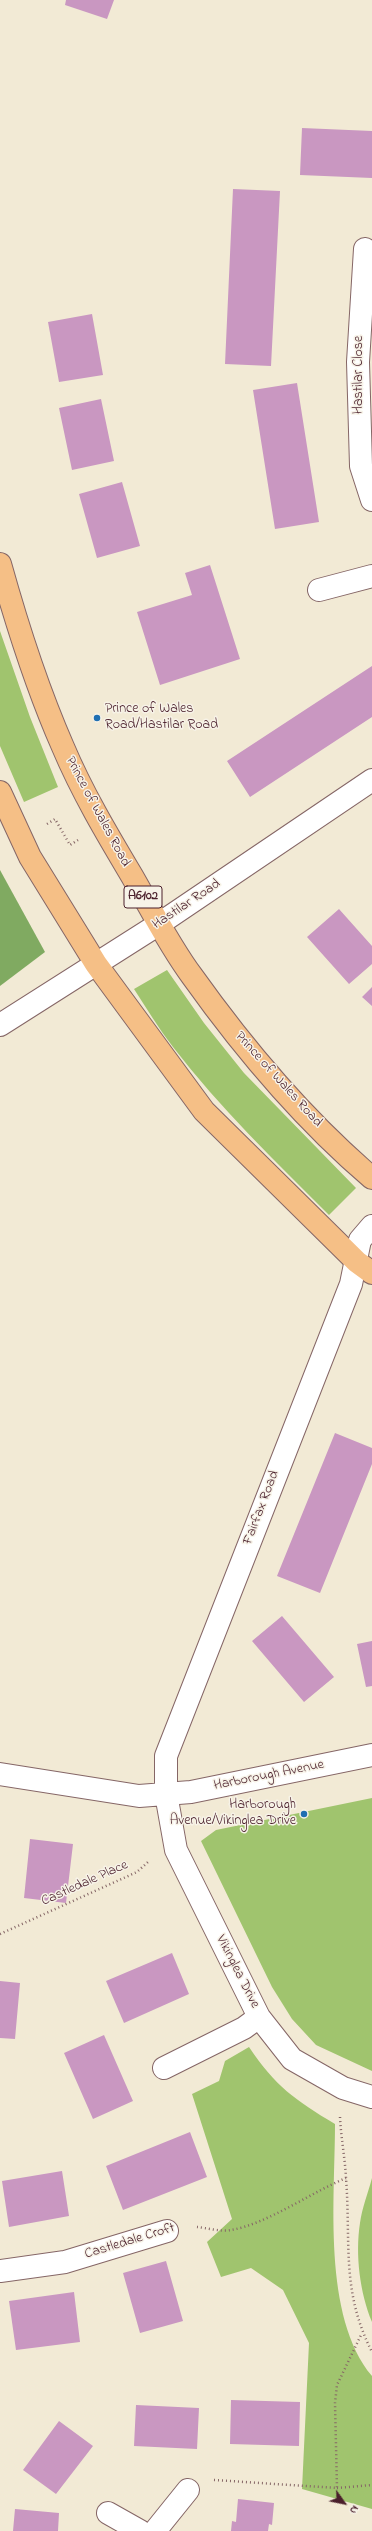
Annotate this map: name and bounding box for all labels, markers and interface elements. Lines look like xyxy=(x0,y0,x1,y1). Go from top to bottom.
street label: Hastilar Close xyxy=(352,336,368,414)
place label: Prince of Wales Road/Hastilar Road xyxy=(105,702,218,734)
marker: Prince of Wales Road/Hastilar Road xyxy=(92,713,102,723)
street label: Prince of Wales Road xyxy=(61,754,133,870)
street label: Hastilar Road xyxy=(150,876,224,934)
road number: A6102 xyxy=(124,886,162,908)
street label: Prince of Wales Road xyxy=(231,1029,325,1131)
street label: Fairfax Road xyxy=(240,1469,284,1547)
street label: Harborough Avenue xyxy=(212,1757,326,1795)
place label: Harborough Avenue/Vikinglea Drive xyxy=(170,1798,296,1830)
marker: Harborough Avenue/Vikinglea Drive xyxy=(299,1809,309,1819)
street label: Castledale Place xyxy=(39,1857,131,1911)
street label: Vikinglea Drive xyxy=(211,1933,263,2011)
street label: Castledale Croft xyxy=(83,2220,177,2264)
north arrow xyxy=(324,2483,364,2523)
text: N xyxy=(345,2502,363,2517)

